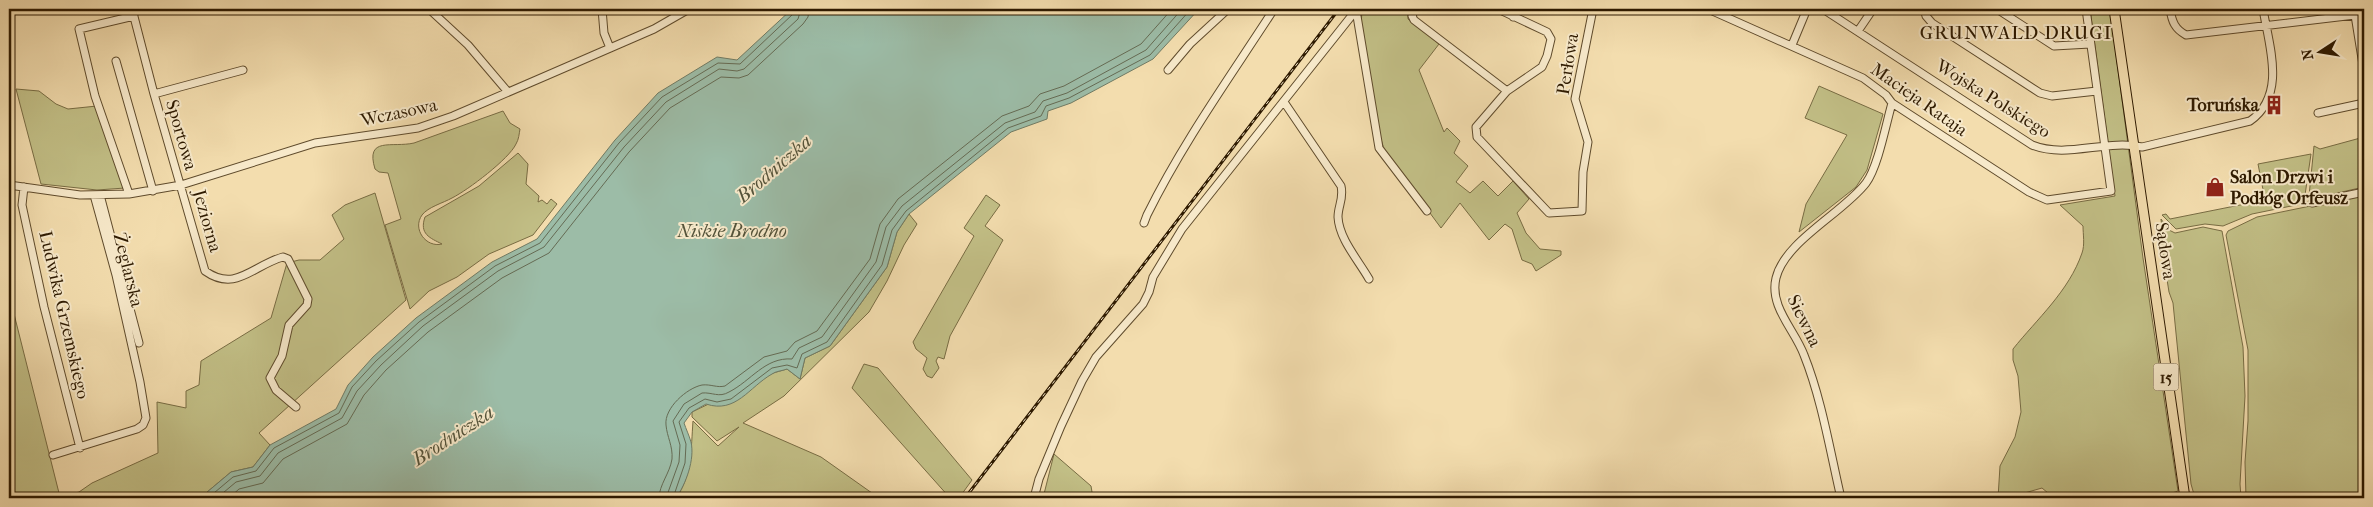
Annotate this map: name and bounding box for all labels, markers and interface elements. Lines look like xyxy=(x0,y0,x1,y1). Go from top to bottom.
district label: GRUNWALD DRUGI xyxy=(1920,22,2112,44)
north arrow xyxy=(2296,28,2346,78)
street label: Perłowa xyxy=(1553,31,1583,96)
text: N xyxy=(2298,47,2317,62)
street label: Wojska Polskiego xyxy=(1931,55,2054,143)
street label: Macieja Rataja xyxy=(1867,59,1972,141)
building icon: Toruńska xyxy=(2263,94,2285,116)
street label: Wczasowa xyxy=(358,95,440,132)
place label: Toruńska xyxy=(2186,95,2260,116)
street label: Sportowa xyxy=(161,97,201,173)
water label: Brodniczka xyxy=(731,130,816,208)
place label: Salon Drzwi i Podłóg Orfeusz xyxy=(2230,167,2348,209)
shop icon: Salon Drzwi i Podłóg Orfeusz xyxy=(2204,176,2226,198)
street label: Jeziorna xyxy=(188,185,226,255)
water label: Niskie Brodno xyxy=(676,220,787,242)
street label: Sądowa xyxy=(2151,221,2180,282)
street label: Ludwika Grzemskiego xyxy=(34,229,94,401)
street label: Żeglarska xyxy=(109,230,148,310)
street label: Siewna xyxy=(1782,292,1826,351)
road number: 15 xyxy=(2154,364,2178,391)
water label: Brodniczka xyxy=(407,402,498,471)

